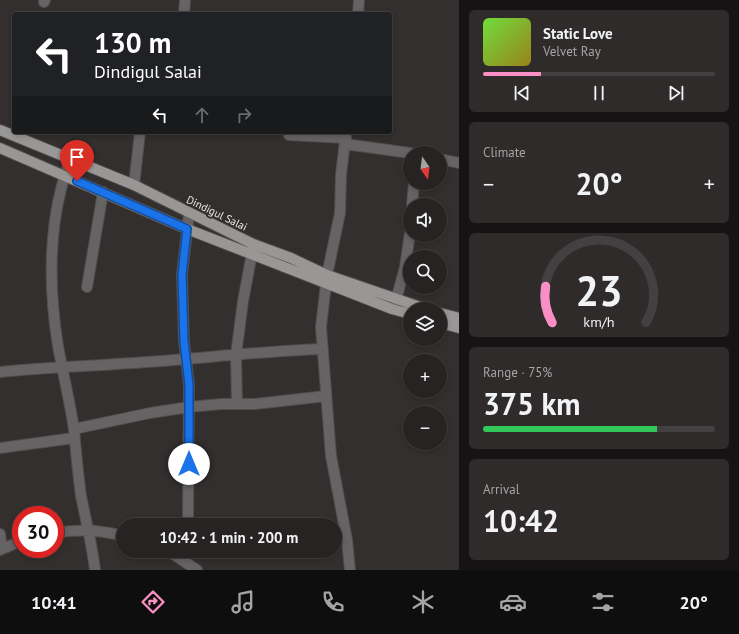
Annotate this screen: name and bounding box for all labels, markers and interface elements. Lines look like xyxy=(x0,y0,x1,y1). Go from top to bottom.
text: 130 m xyxy=(94,24,171,61)
text: Static Love xyxy=(543,24,613,43)
icon: left xyxy=(28,28,80,80)
text: Velvet Ray xyxy=(543,43,601,60)
text: Dindigul Salai xyxy=(94,60,202,83)
icon: previous xyxy=(511,82,533,104)
icon: pause xyxy=(588,82,610,104)
icon: next xyxy=(665,82,687,104)
icon: left xyxy=(149,104,171,126)
icon: ahead xyxy=(191,104,213,126)
icon: right xyxy=(233,104,255,126)
pin xyxy=(60,140,94,181)
text: Climate xyxy=(483,144,526,161)
icon: arrive xyxy=(66,146,88,168)
north arrow xyxy=(403,146,447,190)
map controls xyxy=(403,146,447,450)
text: 20° xyxy=(575,164,623,203)
text: − xyxy=(483,170,494,198)
text: + xyxy=(704,170,715,198)
street label: Dindigul Salai xyxy=(184,192,250,234)
button: sound xyxy=(403,198,447,242)
button: search xyxy=(403,250,447,294)
text: 23 xyxy=(575,264,623,317)
button: layers xyxy=(403,302,447,346)
text: km/h xyxy=(583,312,615,331)
button: + xyxy=(403,354,447,398)
text: Range · 75% xyxy=(483,364,552,381)
text: 375 km xyxy=(483,384,581,423)
button: − xyxy=(403,406,447,450)
position arrow xyxy=(168,443,210,485)
text: Arrival xyxy=(483,481,519,498)
text: 10:42 xyxy=(483,501,559,540)
speed limit sign: 30 xyxy=(12,506,64,558)
text: 10:42 · 1 min · 200 m xyxy=(160,528,298,547)
icon: directions xyxy=(139,588,167,616)
icon: music xyxy=(229,588,257,616)
icon: phone xyxy=(319,588,347,616)
icon: climate xyxy=(409,588,437,616)
icon: car xyxy=(499,588,527,616)
icon: filters xyxy=(589,588,617,616)
text: 10:41 xyxy=(31,591,77,614)
text: 20° xyxy=(680,591,708,614)

